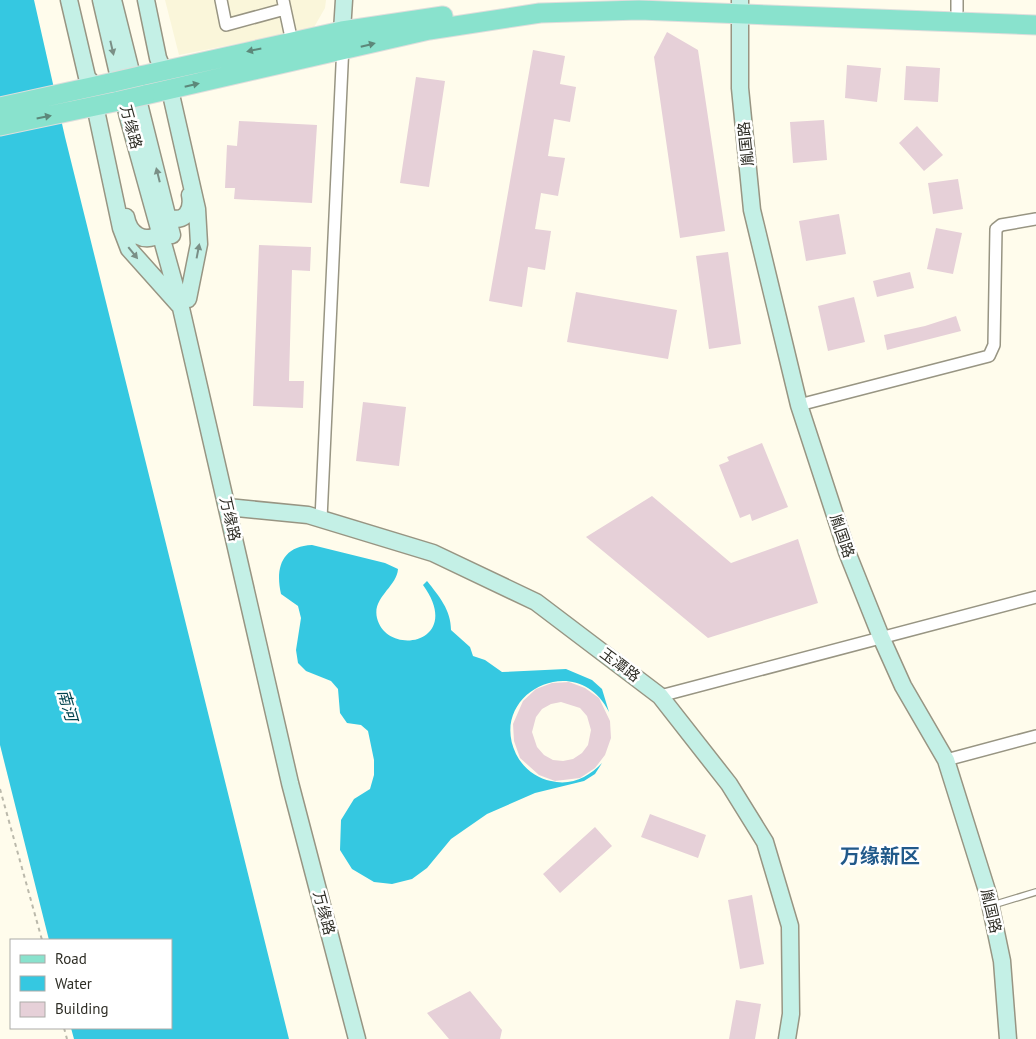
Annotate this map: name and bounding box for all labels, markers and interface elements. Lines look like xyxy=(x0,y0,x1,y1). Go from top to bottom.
one-way arrow xyxy=(108,40,116,55)
one-way arrow xyxy=(360,41,375,49)
one-way arrow xyxy=(246,47,262,55)
one-way arrow xyxy=(185,81,200,89)
street label: 万缘路 xyxy=(116,103,146,151)
one-way arrow xyxy=(37,112,53,120)
street label: 胤国路 xyxy=(734,121,757,167)
one-way arrow xyxy=(153,167,161,182)
one-way arrow xyxy=(194,243,202,259)
one-way arrow xyxy=(128,247,139,260)
street label: 万缘路 xyxy=(216,495,245,543)
street label: 胤国路 xyxy=(826,511,859,560)
street label: 玉潭路 xyxy=(597,643,644,686)
water label: 南河 xyxy=(54,687,83,726)
district label: 万缘新区 xyxy=(840,843,920,869)
street label: 胤国路 xyxy=(977,887,1006,935)
street label: 万缘路 xyxy=(309,889,339,937)
legend xyxy=(10,939,172,1029)
text: Road xyxy=(55,949,87,968)
text: Water xyxy=(55,974,92,993)
text: Building xyxy=(55,999,109,1018)

